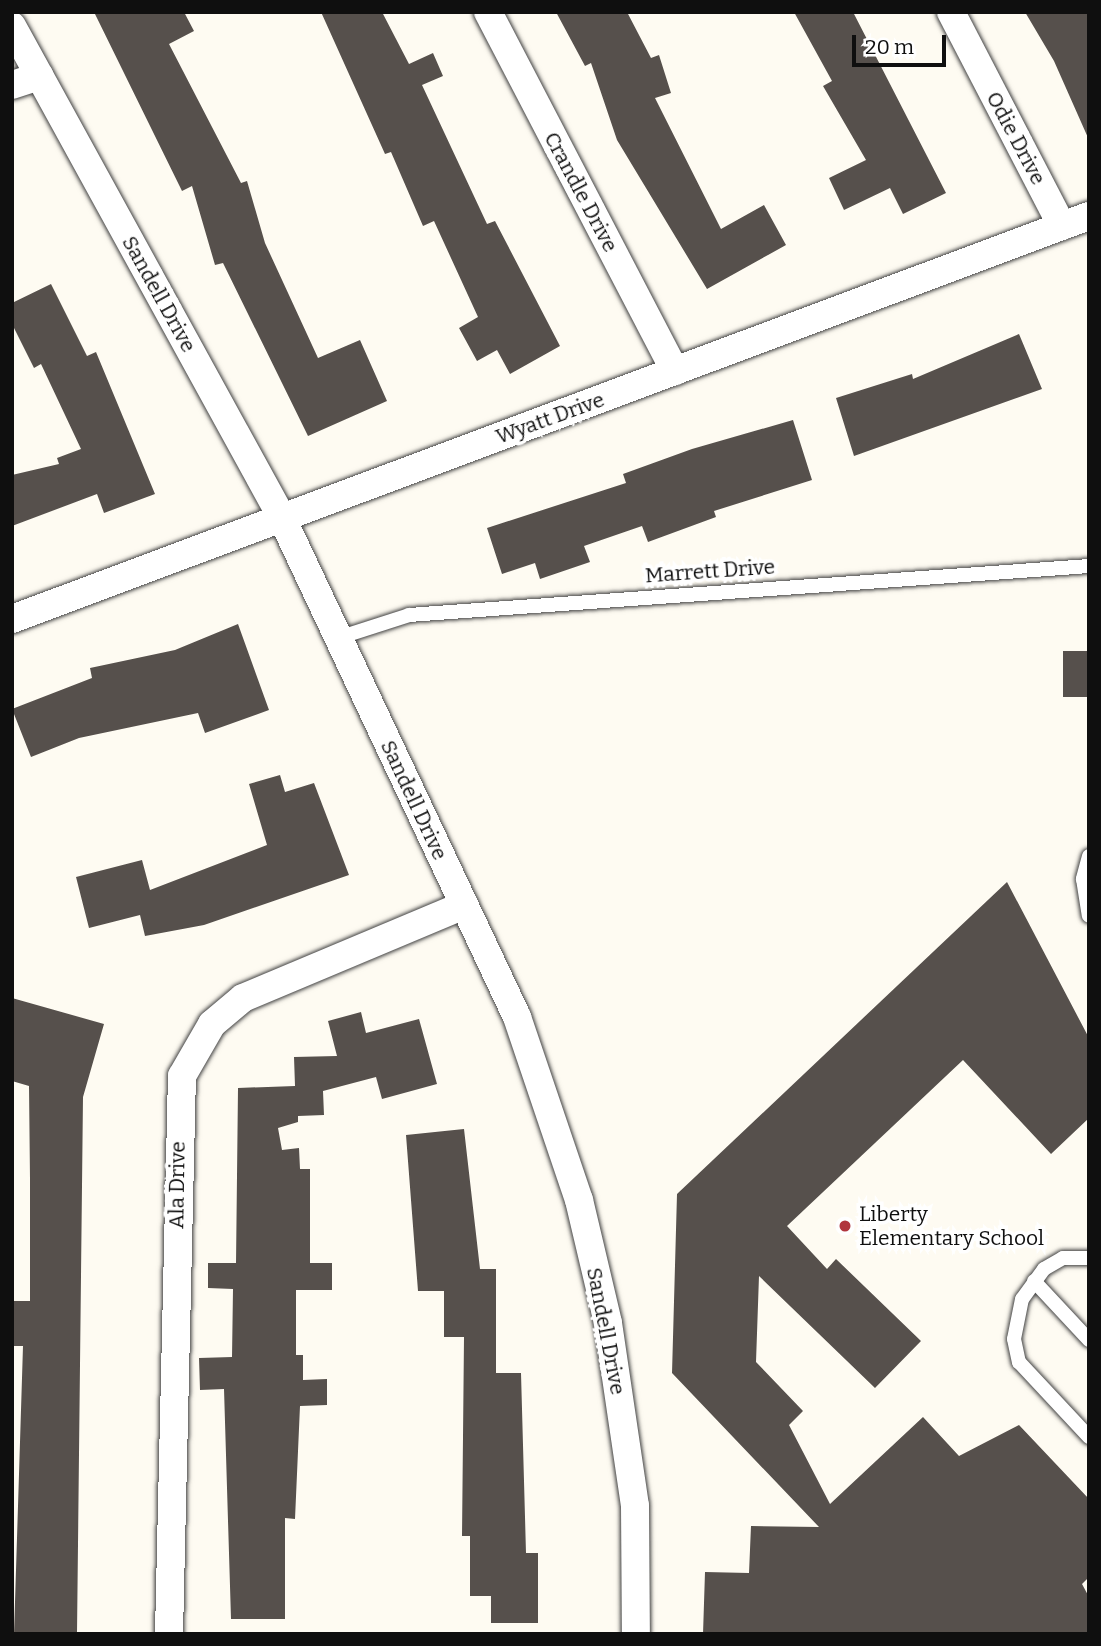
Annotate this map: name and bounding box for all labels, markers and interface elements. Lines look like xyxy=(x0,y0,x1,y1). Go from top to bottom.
scale bar xyxy=(856,21,950,65)
text: 20 m xyxy=(865,34,914,60)
street label: Odie Drive xyxy=(981,87,1051,189)
street label: Crandle Drive xyxy=(539,128,623,256)
street label: Sandell Drive xyxy=(117,232,201,356)
street label: Wyatt Drive xyxy=(492,387,608,449)
street label: Marrett Drive xyxy=(644,554,776,588)
street label: Sandell Drive xyxy=(375,736,453,864)
street label: Ala Drive xyxy=(164,1141,190,1229)
place label: Liberty Elementary School xyxy=(859,1201,1044,1251)
marker: Liberty Elementary School xyxy=(837,1218,853,1234)
street label: Sandell Drive xyxy=(581,1265,631,1397)

